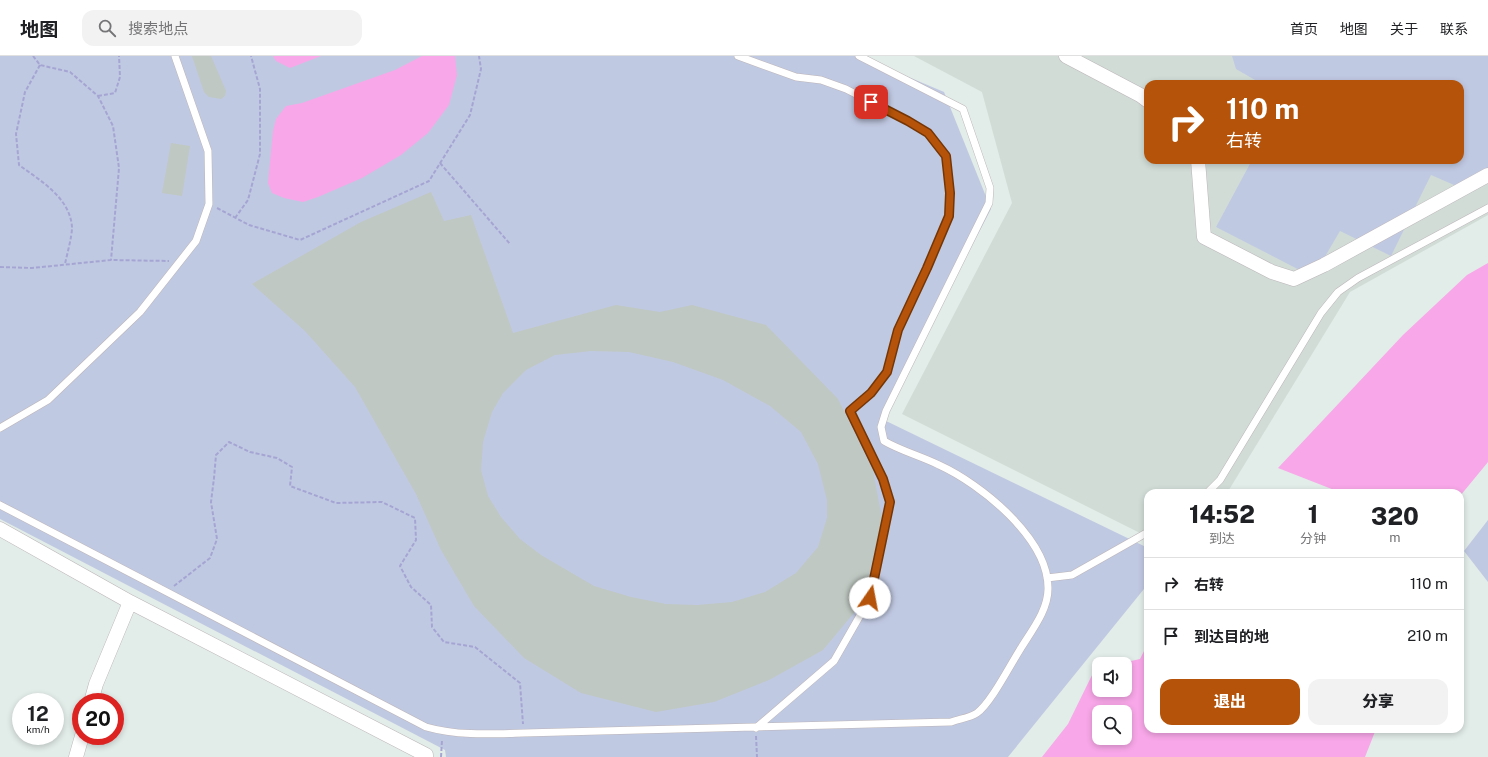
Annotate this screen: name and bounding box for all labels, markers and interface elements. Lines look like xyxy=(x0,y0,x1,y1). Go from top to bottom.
search box xyxy=(82,10,362,46)
icon: search xyxy=(96,17,118,39)
text: 地图 xyxy=(20,18,58,40)
text: 搜索地点 xyxy=(128,20,188,37)
text: 首页 xyxy=(1290,21,1318,37)
text: 地图 xyxy=(1340,21,1368,37)
text: 关于 xyxy=(1390,21,1418,37)
text: 联系 xyxy=(1440,21,1468,37)
pin xyxy=(854,85,888,119)
icon: arrive xyxy=(860,91,882,113)
text: 110 m xyxy=(1226,92,1299,125)
icon: right xyxy=(1160,96,1212,148)
text: 右转 xyxy=(1226,130,1262,151)
text: 14:52 xyxy=(1189,500,1255,528)
text: 1 xyxy=(1308,500,1318,528)
text: 320 xyxy=(1371,502,1419,530)
text: m xyxy=(1389,530,1401,545)
text: 到达 xyxy=(1209,531,1235,546)
text: 分钟 xyxy=(1300,531,1326,546)
icon: right xyxy=(1160,573,1182,595)
text: 110 m xyxy=(1410,575,1448,592)
text: 右转 xyxy=(1194,576,1224,593)
position arrow xyxy=(849,577,891,619)
icon: arrive xyxy=(1160,625,1182,647)
text: 210 m xyxy=(1407,627,1448,644)
text: 到达目的地 xyxy=(1194,628,1269,645)
map controls xyxy=(1092,657,1132,745)
button: sound xyxy=(1092,657,1132,697)
button: 退出 xyxy=(1160,679,1300,725)
button: 分享 xyxy=(1308,679,1448,725)
speed limit sign: 20 xyxy=(72,693,124,745)
text: 12 xyxy=(27,702,49,726)
button: search xyxy=(1092,705,1132,745)
text: km/h xyxy=(26,723,50,735)

